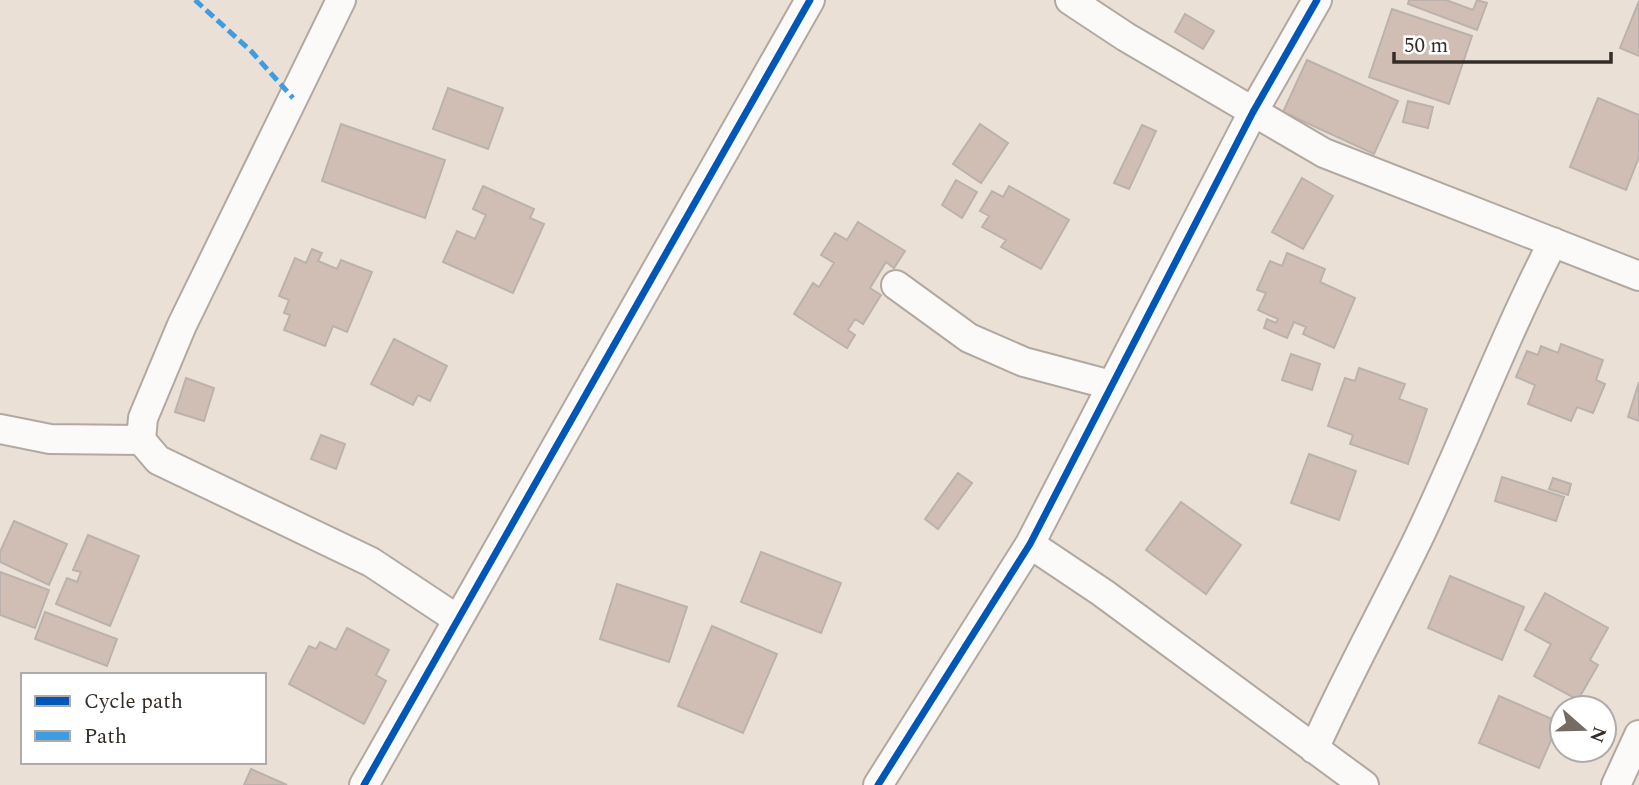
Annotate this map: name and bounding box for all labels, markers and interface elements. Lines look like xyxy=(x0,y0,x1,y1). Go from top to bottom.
scale bar xyxy=(1394,21,1611,65)
text: 50 m xyxy=(1404,30,1448,62)
legend xyxy=(21,673,266,764)
text: Cycle path xyxy=(84,686,183,718)
north arrow xyxy=(1548,694,1618,764)
text: Path xyxy=(84,721,127,753)
text: N xyxy=(1581,722,1614,747)

